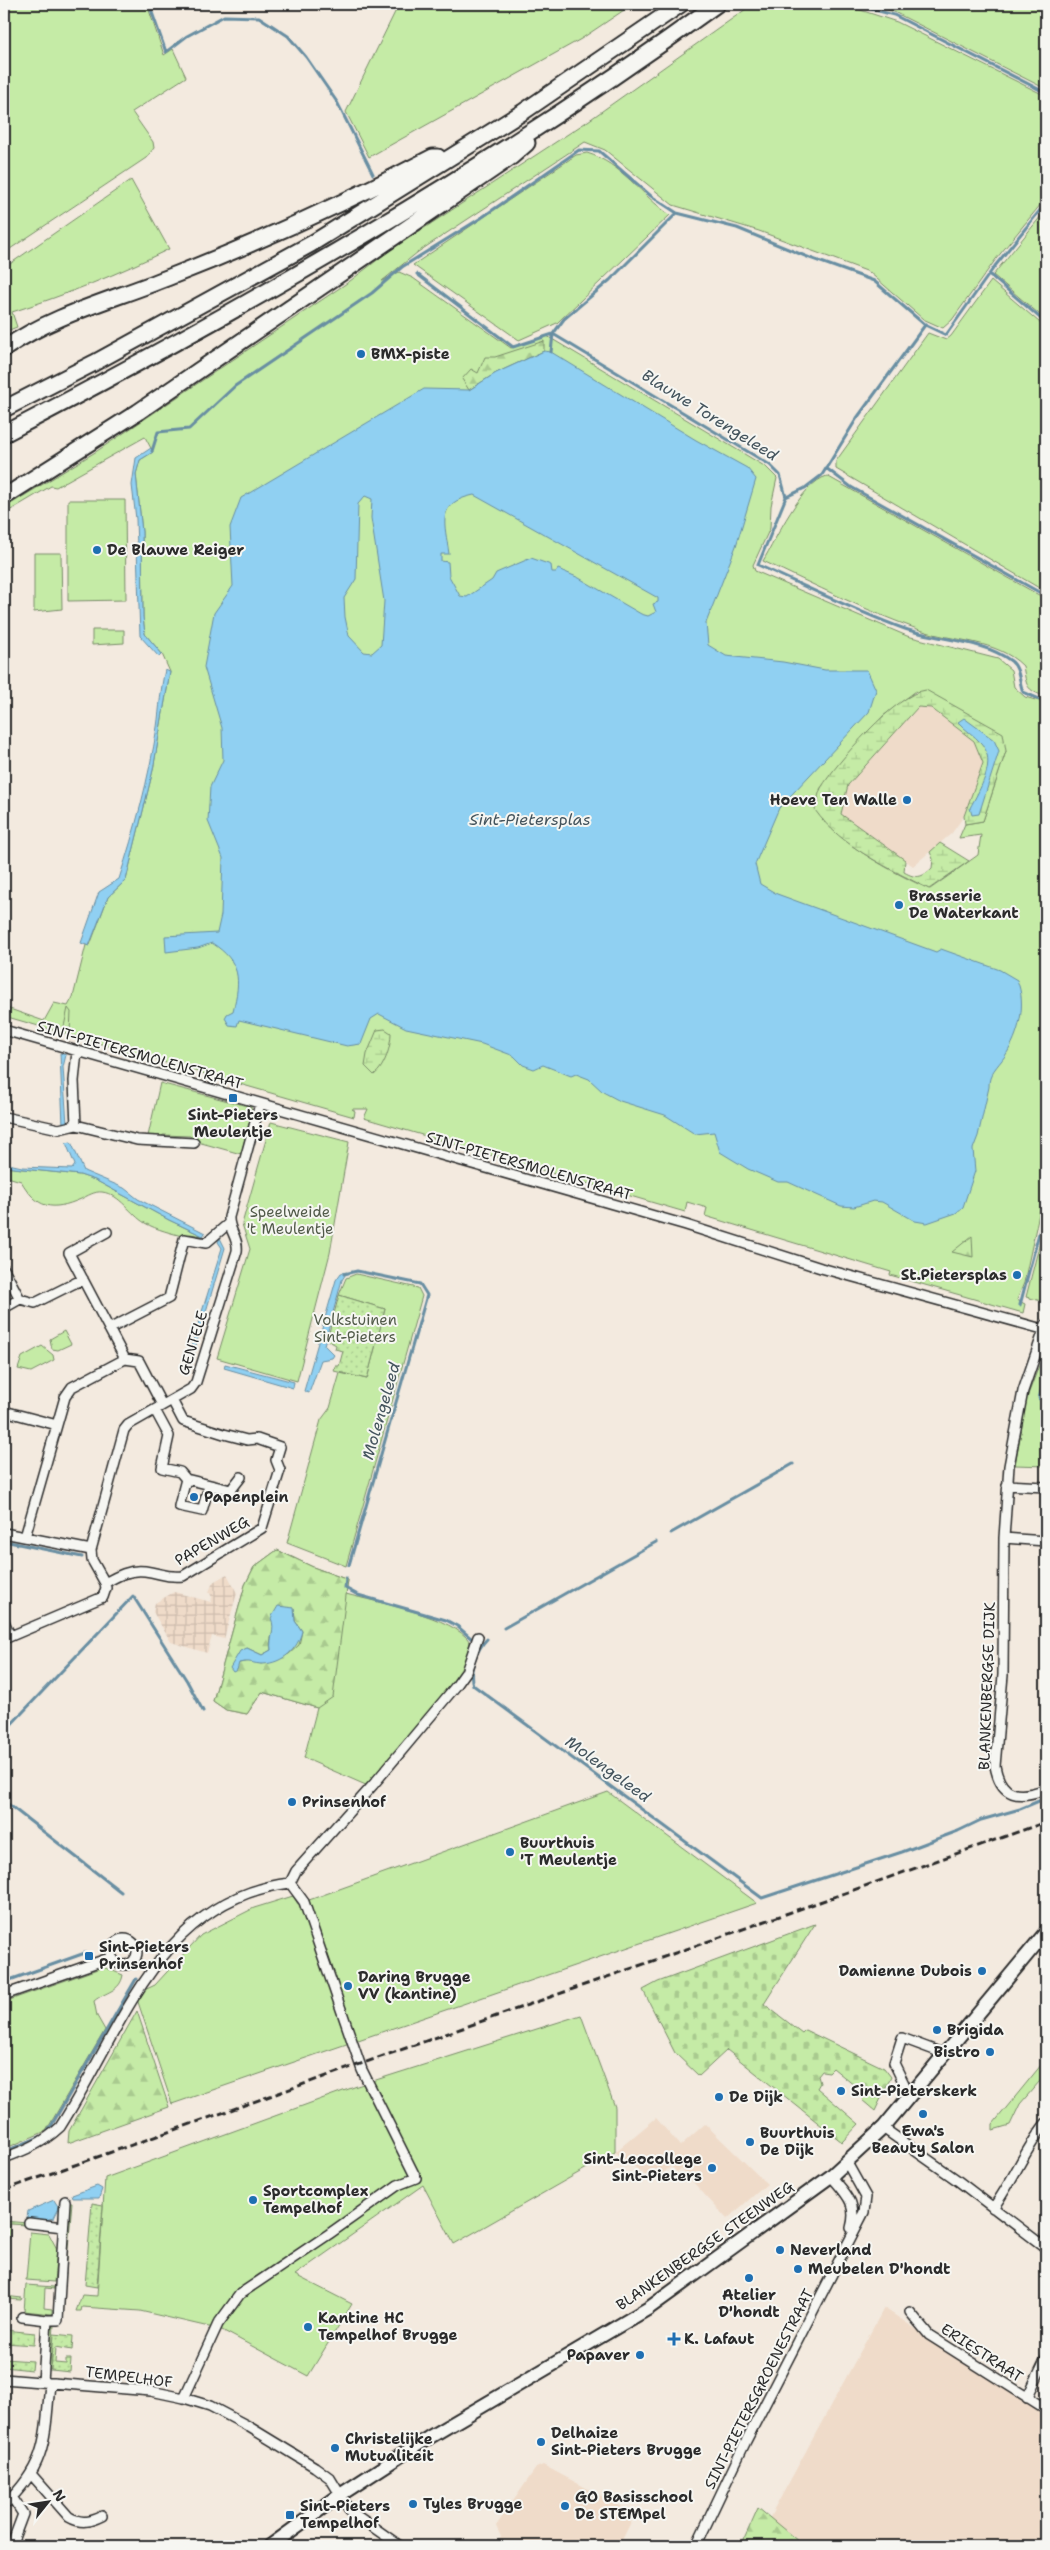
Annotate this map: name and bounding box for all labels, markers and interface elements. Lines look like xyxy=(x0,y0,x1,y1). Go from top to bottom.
place label: BMX-piste xyxy=(371,344,450,364)
marker: BMX-piste xyxy=(355,348,367,360)
water label: Blauwe Torengeleed xyxy=(638,364,783,466)
place label: De Blauwe Reiger xyxy=(107,540,244,560)
marker: De Blauwe Reiger xyxy=(91,544,103,556)
place label: Hoeve Ten Walle xyxy=(770,790,897,810)
marker: Hoeve Ten Walle xyxy=(901,794,913,806)
water label: Sint-Pietersplas xyxy=(469,809,591,830)
place label: Brasserie De Waterkant xyxy=(909,886,1019,923)
marker: Brasserie De Waterkant xyxy=(893,899,905,911)
street label: SINT-PIETERSMOLENSTRAAT xyxy=(35,1016,245,1094)
marker: Sint-Pieters Meulentje xyxy=(227,1092,239,1104)
place label: Sint-Pieters Meulentje xyxy=(188,1105,278,1142)
street label: SINT-PIETERSMOLENSTRAAT xyxy=(424,1127,634,1205)
park label: Speelweide 't Meulentje xyxy=(246,1202,334,1239)
place label: St.Pietersplas xyxy=(901,1265,1007,1285)
marker: St.Pietersplas xyxy=(1011,1269,1023,1281)
street label: GENTELE xyxy=(174,1308,212,1378)
park label: Volkstuinen Sint-Pieters xyxy=(313,1310,397,1347)
water label: Molengeleed xyxy=(357,1359,405,1462)
place label: Papenplein xyxy=(204,1487,288,1507)
marker: Papenplein xyxy=(188,1491,200,1503)
street label: PAPENWEG xyxy=(171,1512,253,1570)
street label: BLANKENBERGSE DIJK xyxy=(974,1601,1000,1770)
water label: Molengeleed xyxy=(561,1731,656,1808)
place label: Prinsenhof xyxy=(302,1792,386,1812)
marker: Prinsenhof xyxy=(286,1796,298,1808)
place label: Buurthuis 'T Meulentje xyxy=(520,1833,617,1870)
marker: Buurthuis 'T Meulentje xyxy=(504,1846,516,1858)
place label: Sint-Pieters Prinsenhof xyxy=(99,1937,189,1974)
marker: Sint-Pieters Prinsenhof xyxy=(83,1950,95,1962)
place label: Damienne Dubois xyxy=(839,1961,972,1981)
marker: Damienne Dubois xyxy=(976,1965,988,1977)
place label: Daring Brugge VV (kantine) xyxy=(358,1967,471,2004)
marker: Daring Brugge VV (kantine) xyxy=(342,1980,354,1992)
place label: Brigida xyxy=(947,2020,1004,2040)
marker: Brigida xyxy=(931,2024,943,2036)
place label: Bistro xyxy=(934,2042,980,2062)
marker: Bistro xyxy=(984,2046,996,2058)
place label: Sint-Pieterskerk xyxy=(851,2081,977,2101)
marker: Sint-Pieterskerk xyxy=(835,2085,847,2097)
place label: De Dijk xyxy=(729,2087,783,2107)
marker: De Dijk xyxy=(713,2091,725,2103)
marker: Ewa's Beauty Salon xyxy=(917,2108,929,2120)
place label: Ewa's Beauty Salon xyxy=(872,2121,974,2158)
place label: Buurthuis De Dijk xyxy=(760,2123,835,2160)
marker: Buurthuis De Dijk xyxy=(744,2136,756,2148)
place label: Sint-Leocollege Sint-Pieters xyxy=(584,2149,702,2186)
marker: Sint-Leocollege Sint-Pieters xyxy=(706,2162,718,2174)
street label: BLANKENBERGSE STEENWEG xyxy=(612,2177,798,2315)
place label: Sportcomplex Tempelhof xyxy=(263,2181,369,2218)
marker: Sportcomplex Tempelhof xyxy=(247,2194,259,2206)
place label: Neverland xyxy=(790,2240,872,2260)
marker: Neverland xyxy=(774,2244,786,2256)
place label: Meubelen D'hondt xyxy=(808,2259,950,2279)
marker: Meubelen D'hondt xyxy=(792,2263,804,2275)
marker: Atelier D'hondt xyxy=(743,2272,755,2284)
street label: SINT-PIETERSGROENESTRAAT xyxy=(700,2285,818,2493)
place label: Atelier D'hondt xyxy=(718,2285,780,2322)
place label: Kantine HC Tempelhof Brugge xyxy=(318,2308,458,2345)
street label: ERIESTRAAT xyxy=(937,2319,1027,2387)
marker: Kantine HC Tempelhof Brugge xyxy=(302,2321,314,2333)
place label: K. Lafaut xyxy=(684,2329,754,2349)
marker: K. Lafaut xyxy=(668,2333,680,2345)
place label: Papaver xyxy=(567,2345,630,2365)
marker: Papaver xyxy=(634,2349,646,2361)
street label: TEMPELHOF xyxy=(84,2362,174,2392)
place label: Delhaize Sint-Pieters Brugge xyxy=(551,2423,702,2460)
place label: Christelijke Mutualiteit xyxy=(345,2429,434,2466)
marker: Delhaize Sint-Pieters Brugge xyxy=(535,2436,547,2448)
marker: Christelijke Mutualiteit xyxy=(329,2442,341,2454)
north arrow xyxy=(22,2478,72,2528)
text: N xyxy=(49,2486,70,2505)
place label: GO Basisschool De STEMpel xyxy=(575,2487,693,2524)
place label: Tyles Brugge xyxy=(423,2494,523,2514)
place label: Sint-Pieters Tempelhof xyxy=(300,2496,390,2533)
marker: Tyles Brugge xyxy=(407,2498,419,2510)
marker: GO Basisschool De STEMpel xyxy=(559,2500,571,2512)
marker: Sint-Pieters Tempelhof xyxy=(284,2509,296,2521)

